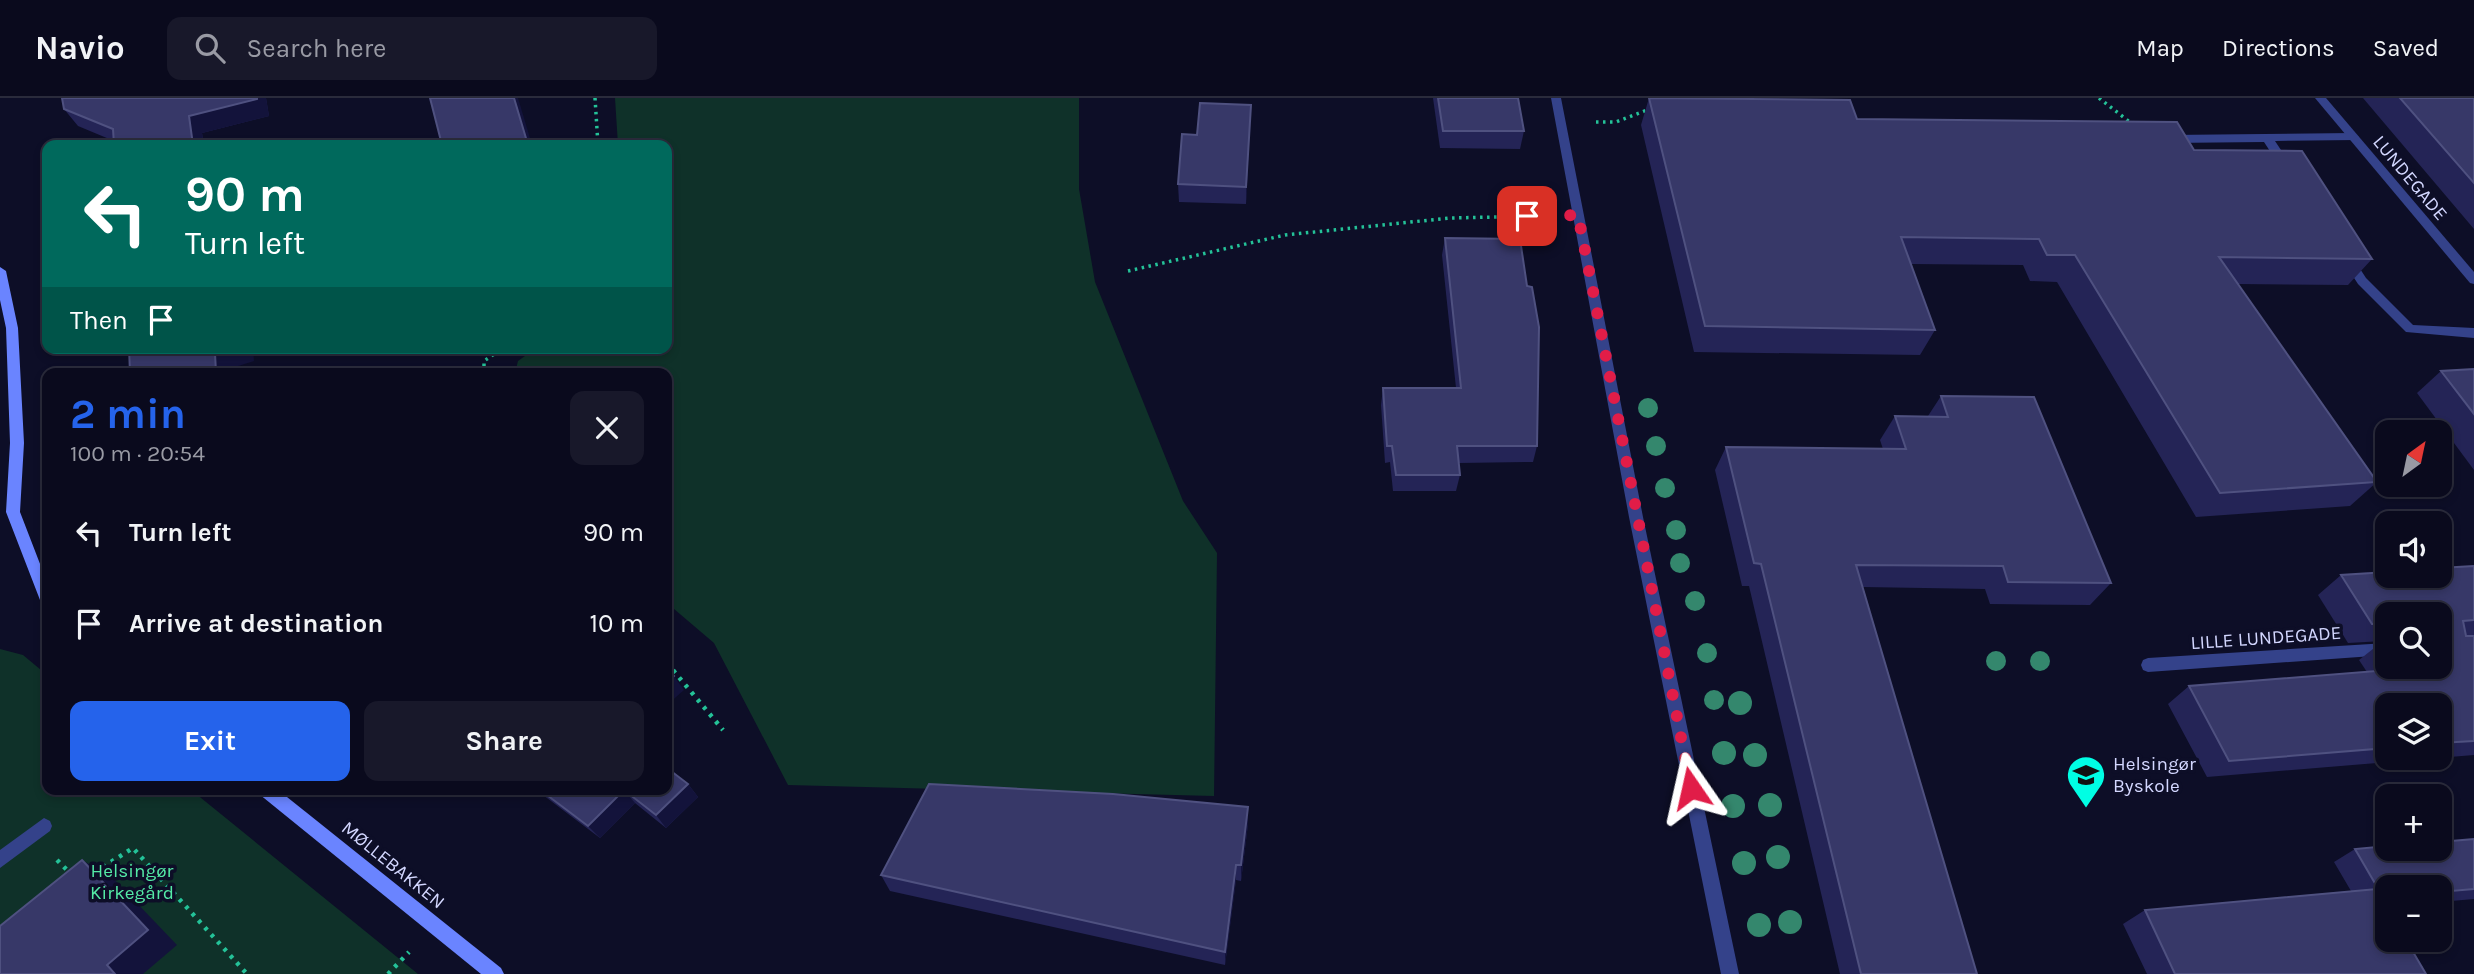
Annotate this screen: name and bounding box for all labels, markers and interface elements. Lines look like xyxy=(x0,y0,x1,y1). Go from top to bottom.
search box xyxy=(167,17,657,80)
text: Navio xyxy=(35,29,125,67)
icon: search xyxy=(191,29,229,67)
text: Search here xyxy=(247,33,386,64)
text: Map xyxy=(2136,34,2184,62)
text: Directions xyxy=(2222,34,2335,62)
text: Saved xyxy=(2373,34,2439,62)
street label: LUNDEGADE xyxy=(2368,131,2452,225)
text: 90 m xyxy=(185,166,305,223)
icon: left xyxy=(70,168,161,259)
pin xyxy=(1497,186,1557,246)
icon: arrive xyxy=(1508,197,1546,235)
text: Turn left xyxy=(185,225,305,262)
icon: arrive xyxy=(142,301,180,339)
text: Then xyxy=(70,305,128,336)
text: 2 min xyxy=(70,389,186,439)
button: close xyxy=(570,391,644,465)
north arrow xyxy=(2375,420,2452,497)
map controls xyxy=(2375,420,2452,952)
text: 100 m · 20:54 xyxy=(70,440,205,467)
button: sound xyxy=(2375,511,2452,588)
icon: left xyxy=(70,514,108,552)
text: Turn left xyxy=(129,517,231,548)
text: 90 m xyxy=(583,517,644,548)
button: search xyxy=(2375,602,2452,679)
icon: arrive xyxy=(70,605,108,643)
text: Arrive at destination xyxy=(129,608,383,639)
text: 10 m xyxy=(589,608,644,639)
street label: LILLE LUNDEGADE xyxy=(2190,622,2342,654)
button: layers xyxy=(2375,693,2452,770)
button: Exit xyxy=(70,701,350,781)
button: Share xyxy=(364,701,644,781)
position arrow xyxy=(1654,751,1728,825)
place label: Helsingør Byskole xyxy=(2113,753,2196,797)
school or university icon: Helsingør Byskole xyxy=(2065,754,2107,809)
button: + xyxy=(2375,784,2452,861)
street label: MØLLEBAKKEN xyxy=(337,817,449,913)
park label: Helsingør Kirkegård xyxy=(90,860,174,904)
button: − xyxy=(2375,875,2452,952)

